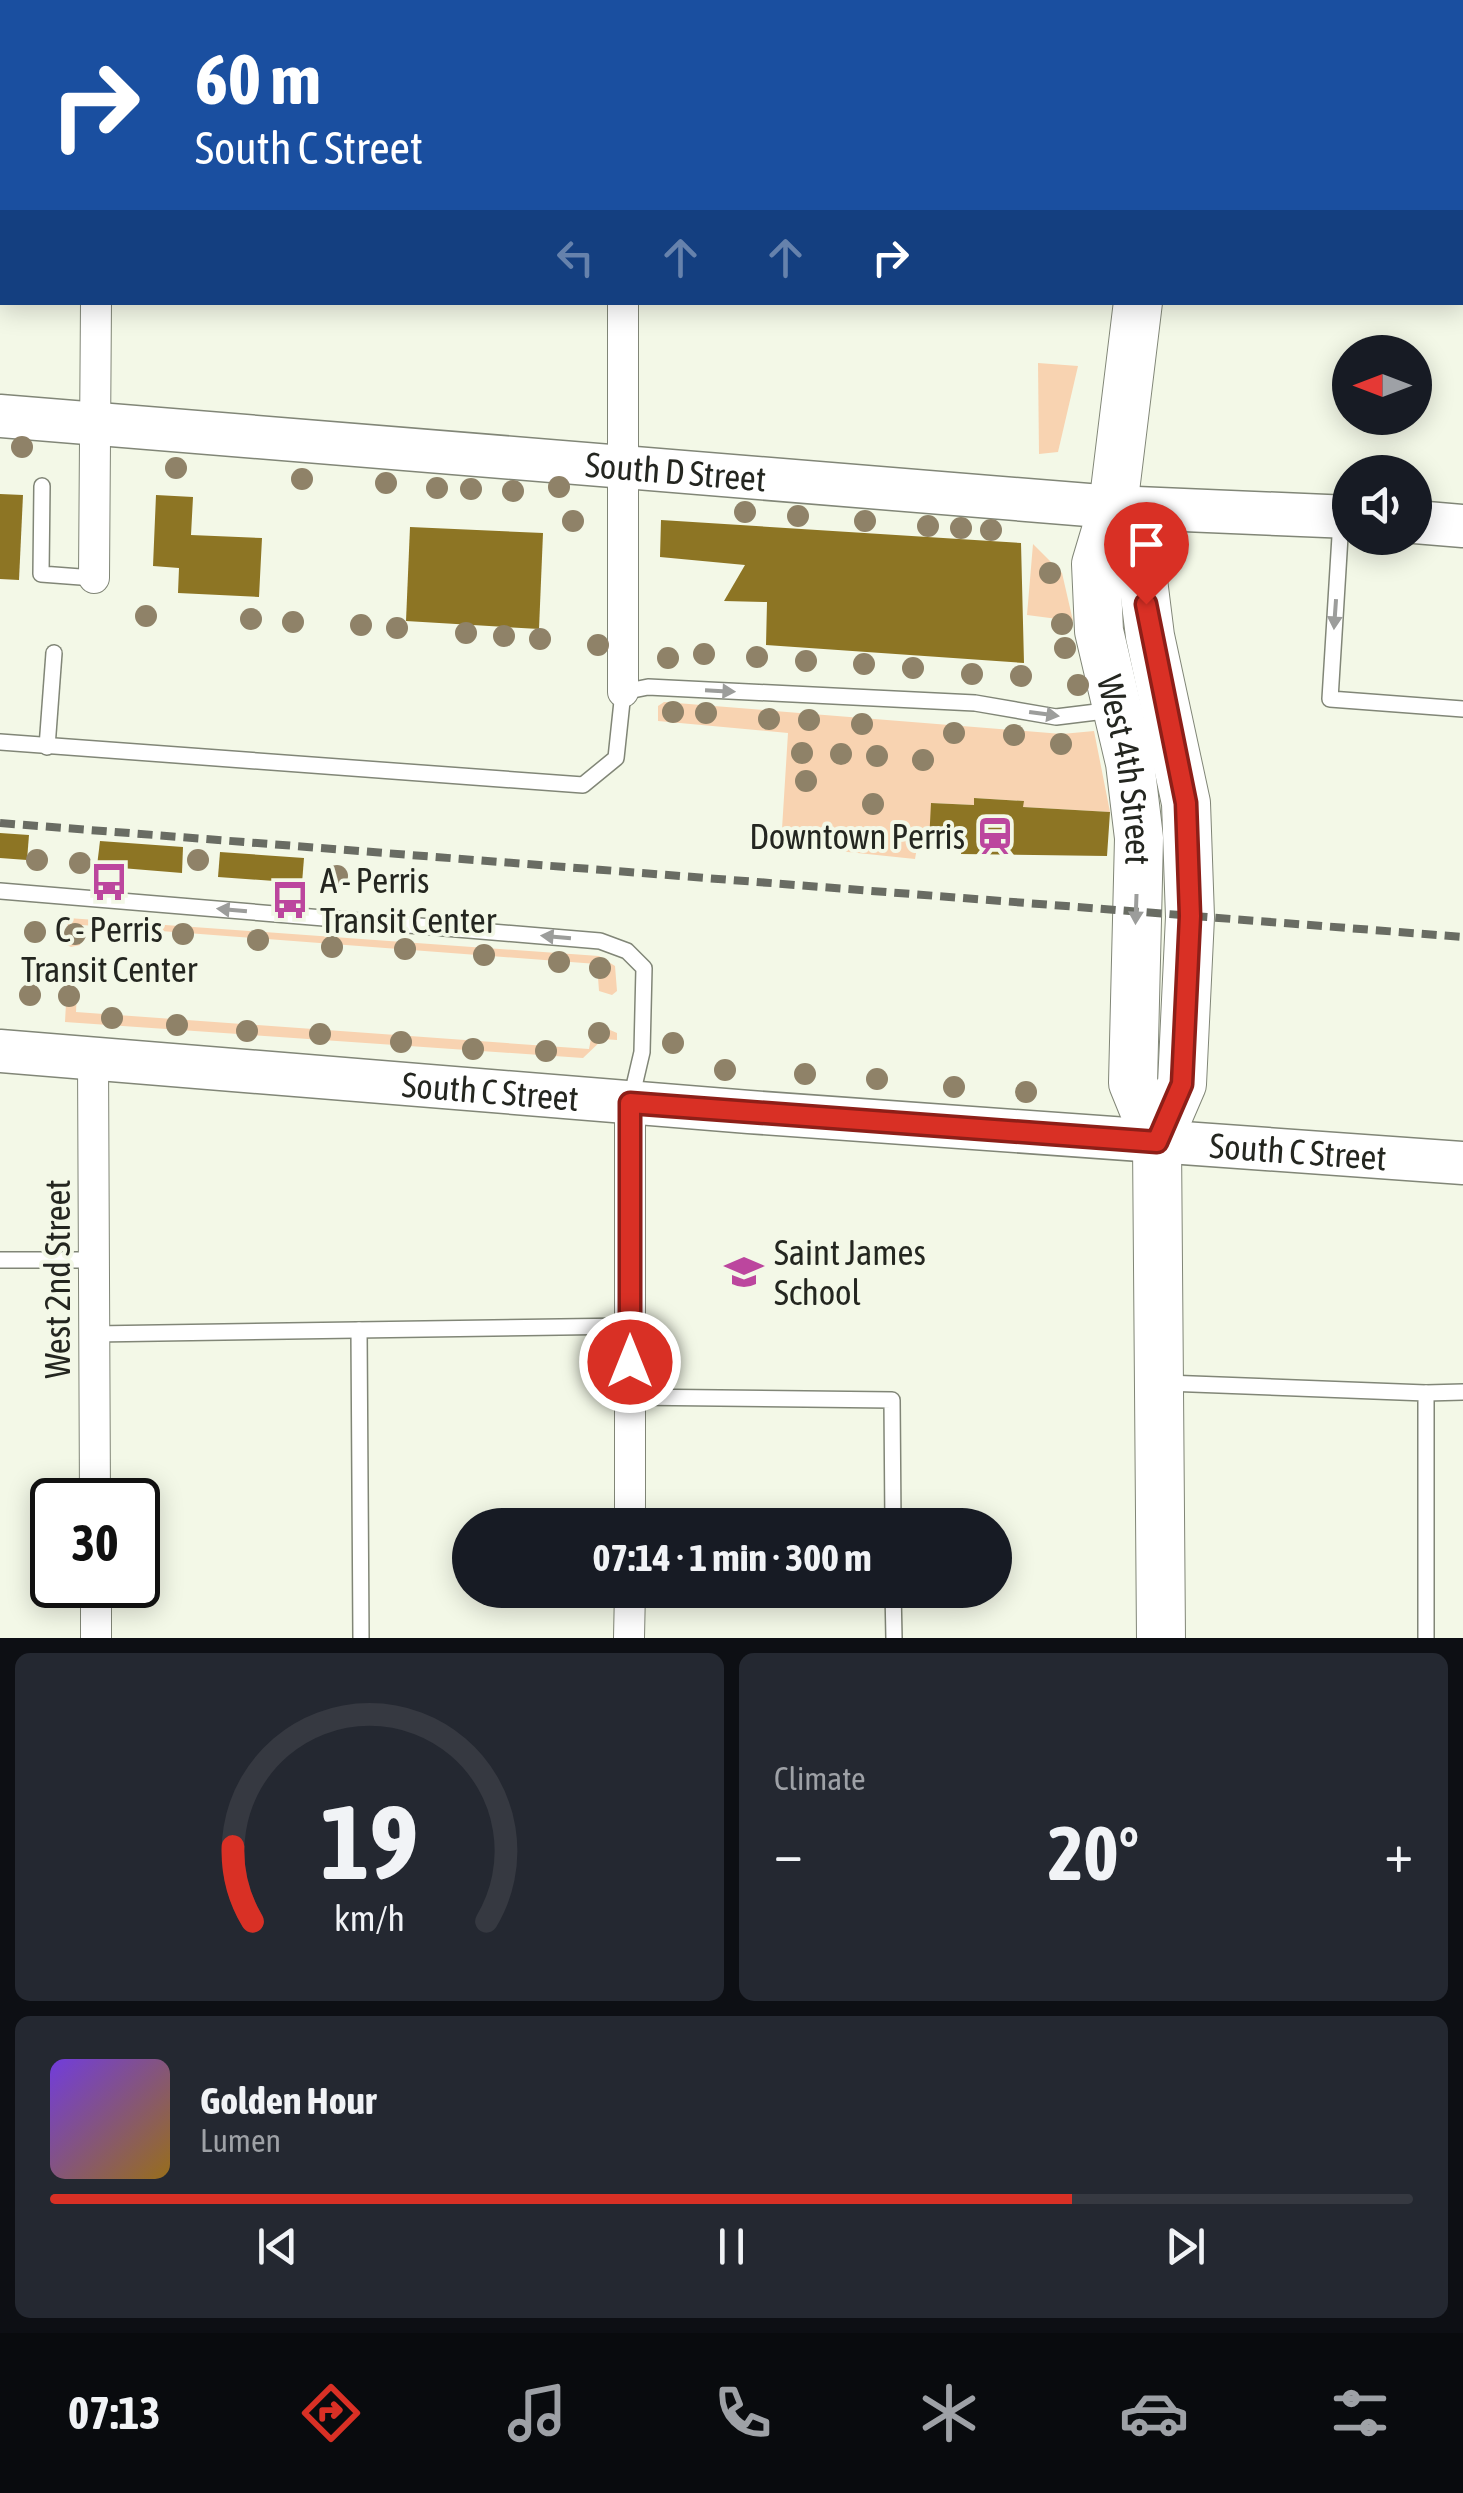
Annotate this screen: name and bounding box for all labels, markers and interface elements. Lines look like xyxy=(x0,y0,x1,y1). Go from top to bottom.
text: 60 m xyxy=(195,39,321,119)
icon: right xyxy=(30,40,160,170)
text: South C Street xyxy=(195,122,423,174)
icon: left xyxy=(548,230,603,285)
icon: ahead xyxy=(653,230,708,285)
icon: ahead xyxy=(758,230,813,285)
icon: right xyxy=(863,230,918,285)
north arrow xyxy=(1332,335,1432,435)
map controls xyxy=(1332,335,1432,555)
street label: South D Street xyxy=(584,444,768,499)
button: sound xyxy=(1332,455,1432,555)
pin xyxy=(1104,502,1189,605)
icon: arrive xyxy=(1119,517,1174,572)
one-way arrow xyxy=(1327,598,1343,630)
street label: West 4th Street xyxy=(1090,671,1159,866)
one-way arrow xyxy=(705,683,737,699)
one-way arrow xyxy=(1029,707,1060,723)
station icon: Downtown Perris xyxy=(974,815,1016,857)
place label: Downtown Perris xyxy=(749,816,965,856)
place label: A - Perris Transit Center xyxy=(320,860,497,940)
bus stop icon: C - Perris Transit Center xyxy=(88,861,130,903)
bus stop icon: A - Perris Transit Center xyxy=(269,879,311,921)
one-way arrow xyxy=(1128,894,1144,926)
one-way arrow xyxy=(216,902,248,918)
place label: C - Perris Transit Center xyxy=(21,909,198,989)
one-way arrow xyxy=(540,929,571,945)
street label: South C Street xyxy=(400,1064,580,1118)
street label: South C Street xyxy=(1208,1125,1388,1177)
street label: West 2nd Street xyxy=(37,1179,77,1379)
place label: Saint James School xyxy=(774,1232,926,1312)
school or university icon: Saint James School xyxy=(723,1251,765,1293)
position arrow xyxy=(578,1310,682,1414)
speed limit sign: 30 xyxy=(30,1478,160,1608)
text: 07:14 · 1 min · 300 m xyxy=(592,1536,872,1579)
text: Climate xyxy=(774,1760,866,1797)
text: 19 xyxy=(321,1782,418,1901)
text: 20° xyxy=(1048,1810,1139,1896)
text: − xyxy=(774,1821,803,1884)
text: + xyxy=(1384,1821,1413,1884)
text: km/h xyxy=(334,1898,405,1939)
text: Golden Hour xyxy=(200,2079,376,2122)
text: Lumen xyxy=(200,2122,281,2159)
icon: previous xyxy=(250,2219,305,2274)
icon: pause xyxy=(704,2219,759,2274)
icon: next xyxy=(1158,2219,1213,2274)
icon: directions xyxy=(296,2378,366,2448)
icon: music xyxy=(502,2378,572,2448)
icon: phone xyxy=(708,2378,778,2448)
icon: climate xyxy=(914,2378,984,2448)
icon: car xyxy=(1119,2378,1189,2448)
icon: filters xyxy=(1325,2378,1395,2448)
text: 07:13 xyxy=(68,2387,161,2439)

